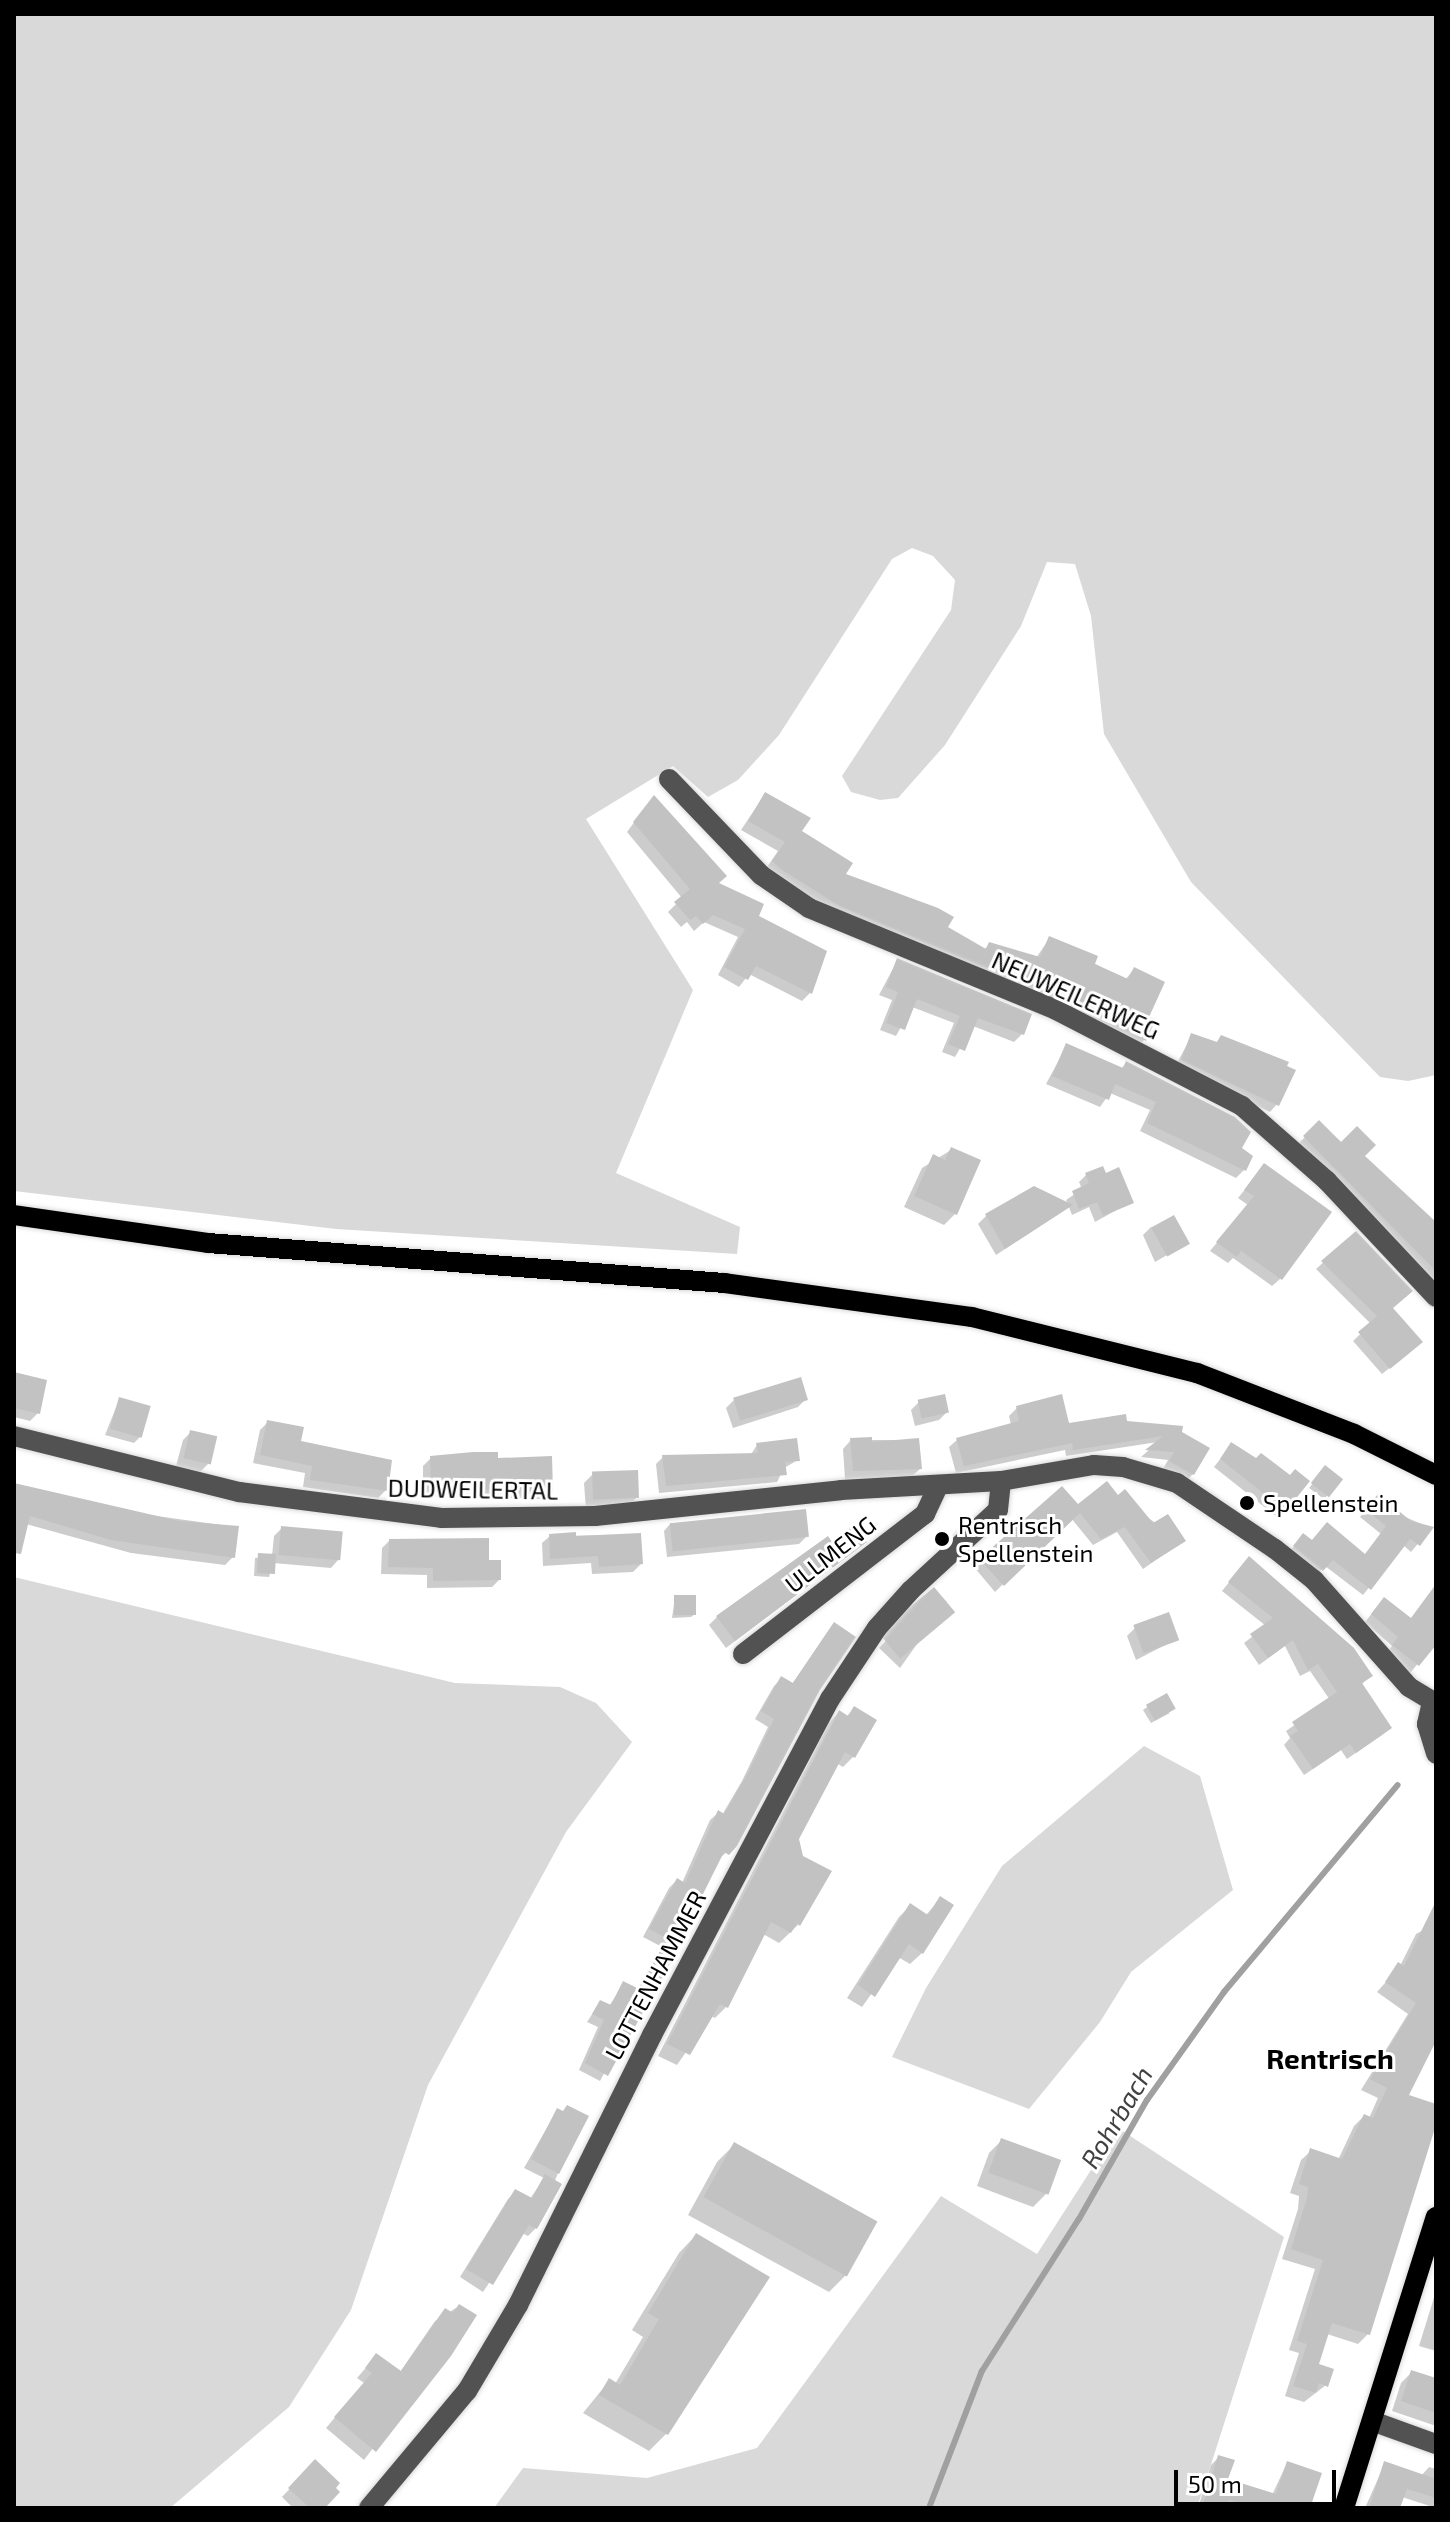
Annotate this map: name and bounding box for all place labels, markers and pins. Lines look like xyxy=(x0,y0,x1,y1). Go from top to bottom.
place label: Spellenstein xyxy=(1263,1489,1398,1517)
marker: Spellenstein xyxy=(1238,1494,1256,1512)
place label: Rentrisch Spellenstein xyxy=(958,1511,1093,1567)
marker: Rentrisch Spellenstein xyxy=(933,1530,951,1548)

